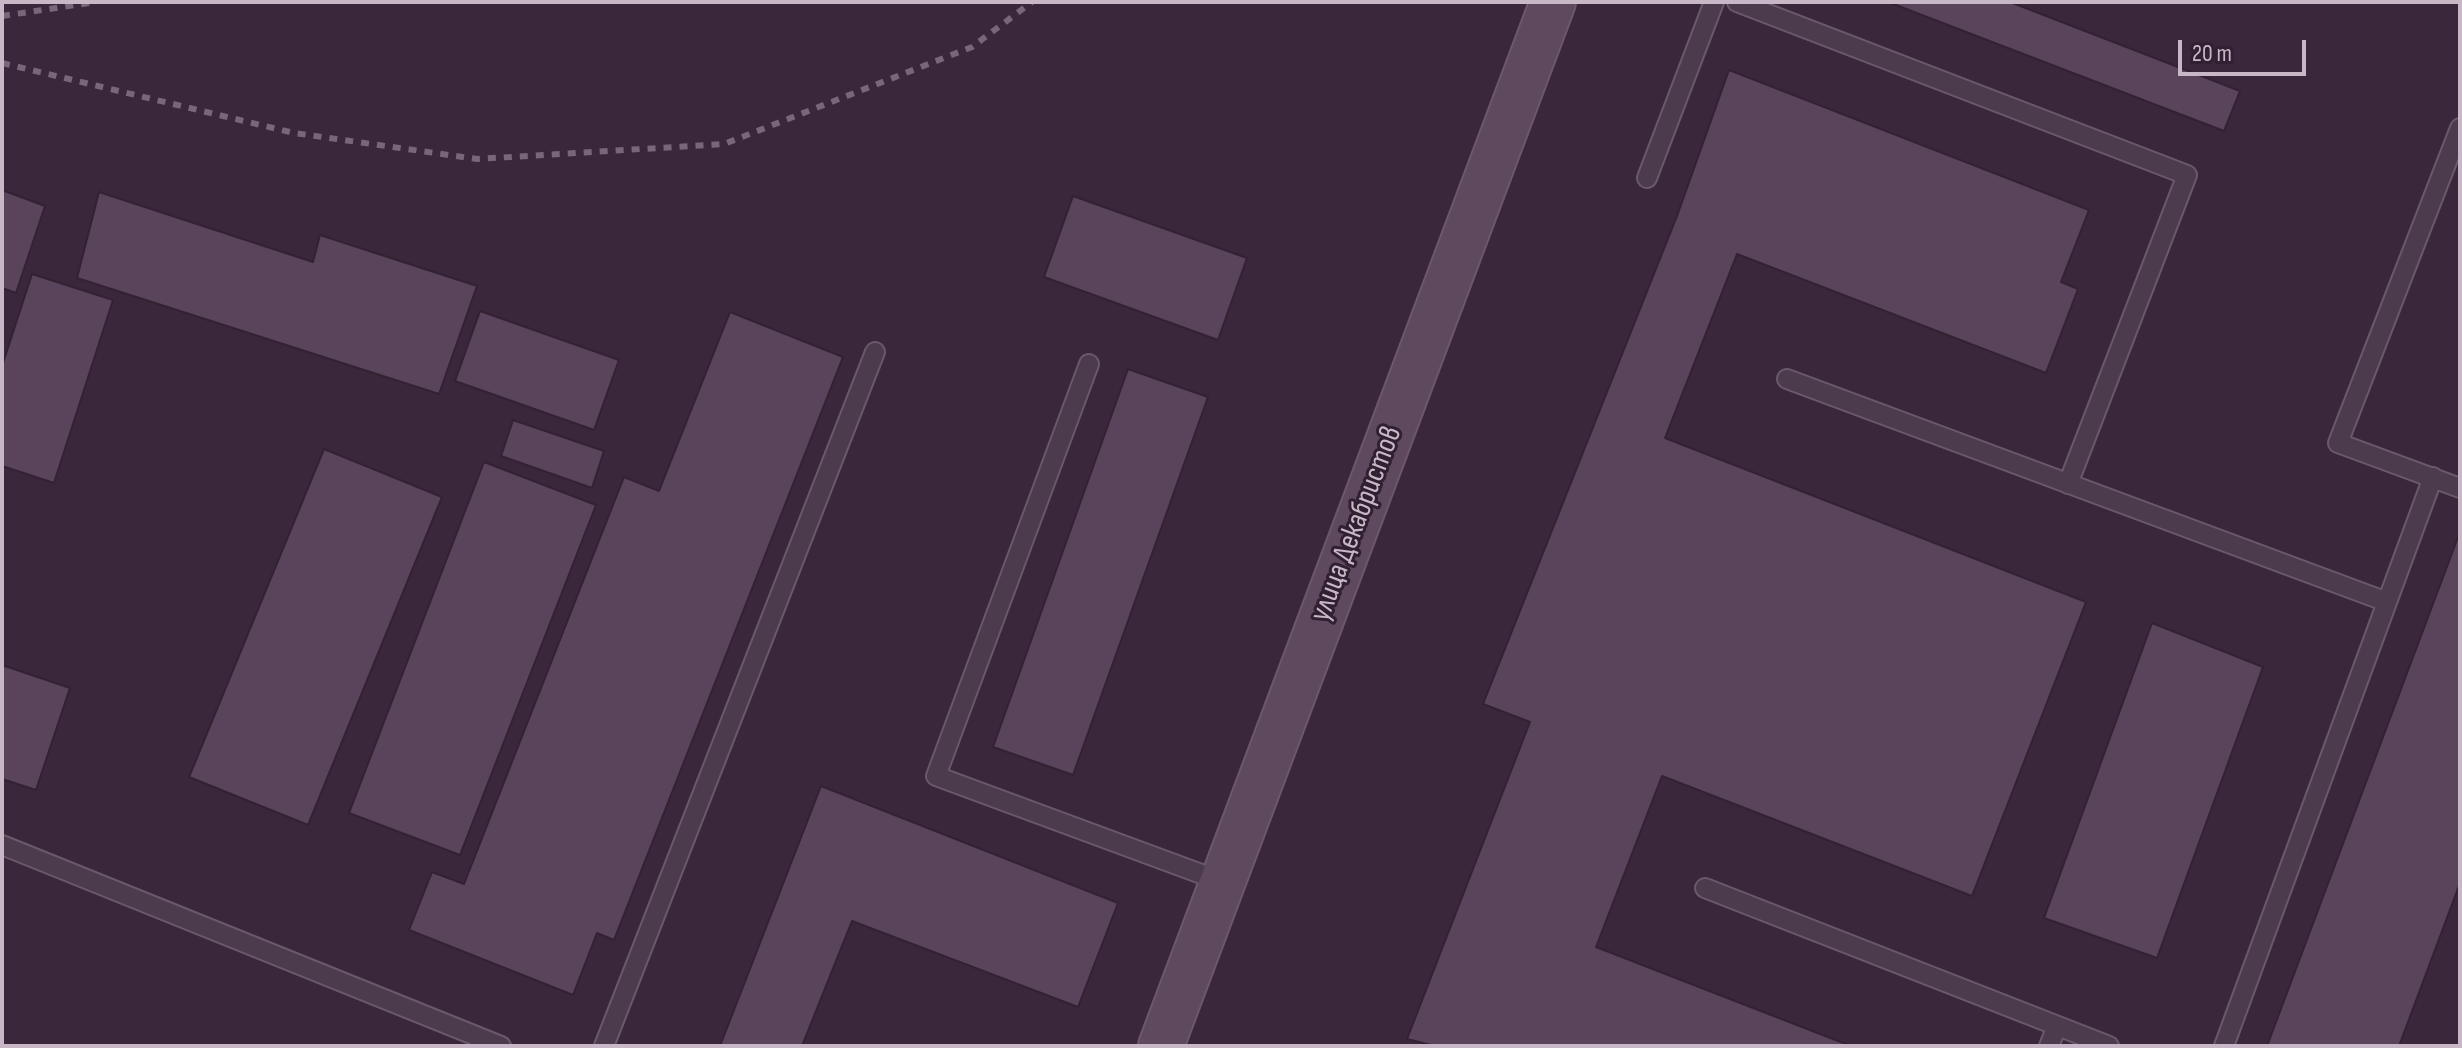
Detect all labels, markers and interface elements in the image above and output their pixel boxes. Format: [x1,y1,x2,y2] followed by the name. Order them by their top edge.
[2182,24,2310,74] scale bar
[2192,39,2232,68] text: 20 m
[1303,421,1411,627] street label: улица Декабристов

